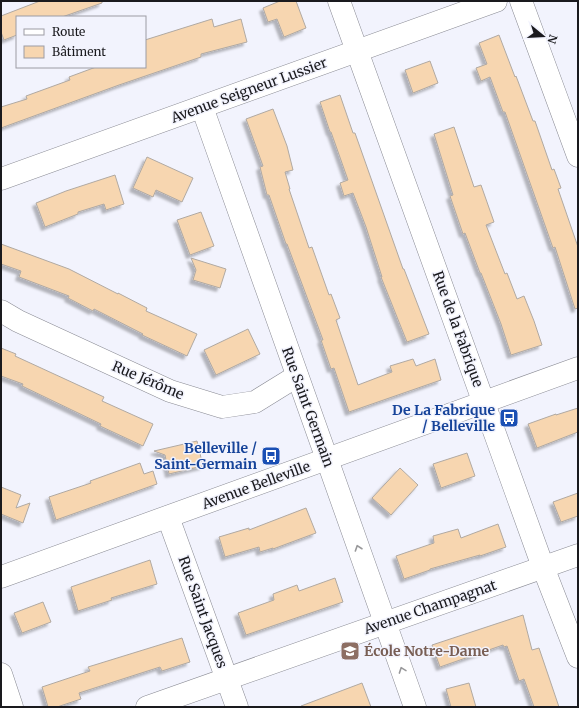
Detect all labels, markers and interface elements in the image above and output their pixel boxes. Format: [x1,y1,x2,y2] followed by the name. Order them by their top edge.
[16,16,146,68] legend
[523,16,563,56] north arrow
[52,24,85,39] text: Route
[544,33,561,46] text: N
[52,44,106,59] text: Bâtiment
[167,53,330,127] street label: Avenue Seigneur Lussier
[429,269,487,389] street label: Rue de la Fabrique
[278,344,338,470] street label: Rue Saint Germain
[109,357,187,403] street label: Rue Jérôme
[392,401,495,435] place label: De La Fabrique / Belleville
[498,407,520,429] bus stop icon: De La Fabrique / Belleville
[154,439,257,473] place label: Belleville / Saint-Germain
[260,445,282,467] bus stop icon: Belleville / Saint-Germain
[198,457,313,513] street label: Avenue Belleville
[355,544,363,551] one-way arrow
[174,554,232,671] street label: Rue Saint Jacques
[360,576,499,638] street label: Avenue Champagnat
[339,640,361,662] school or university icon: École Notre-Dame
[364,642,490,660] place label: École Notre-Dame
[398,667,406,674] one-way arrow

